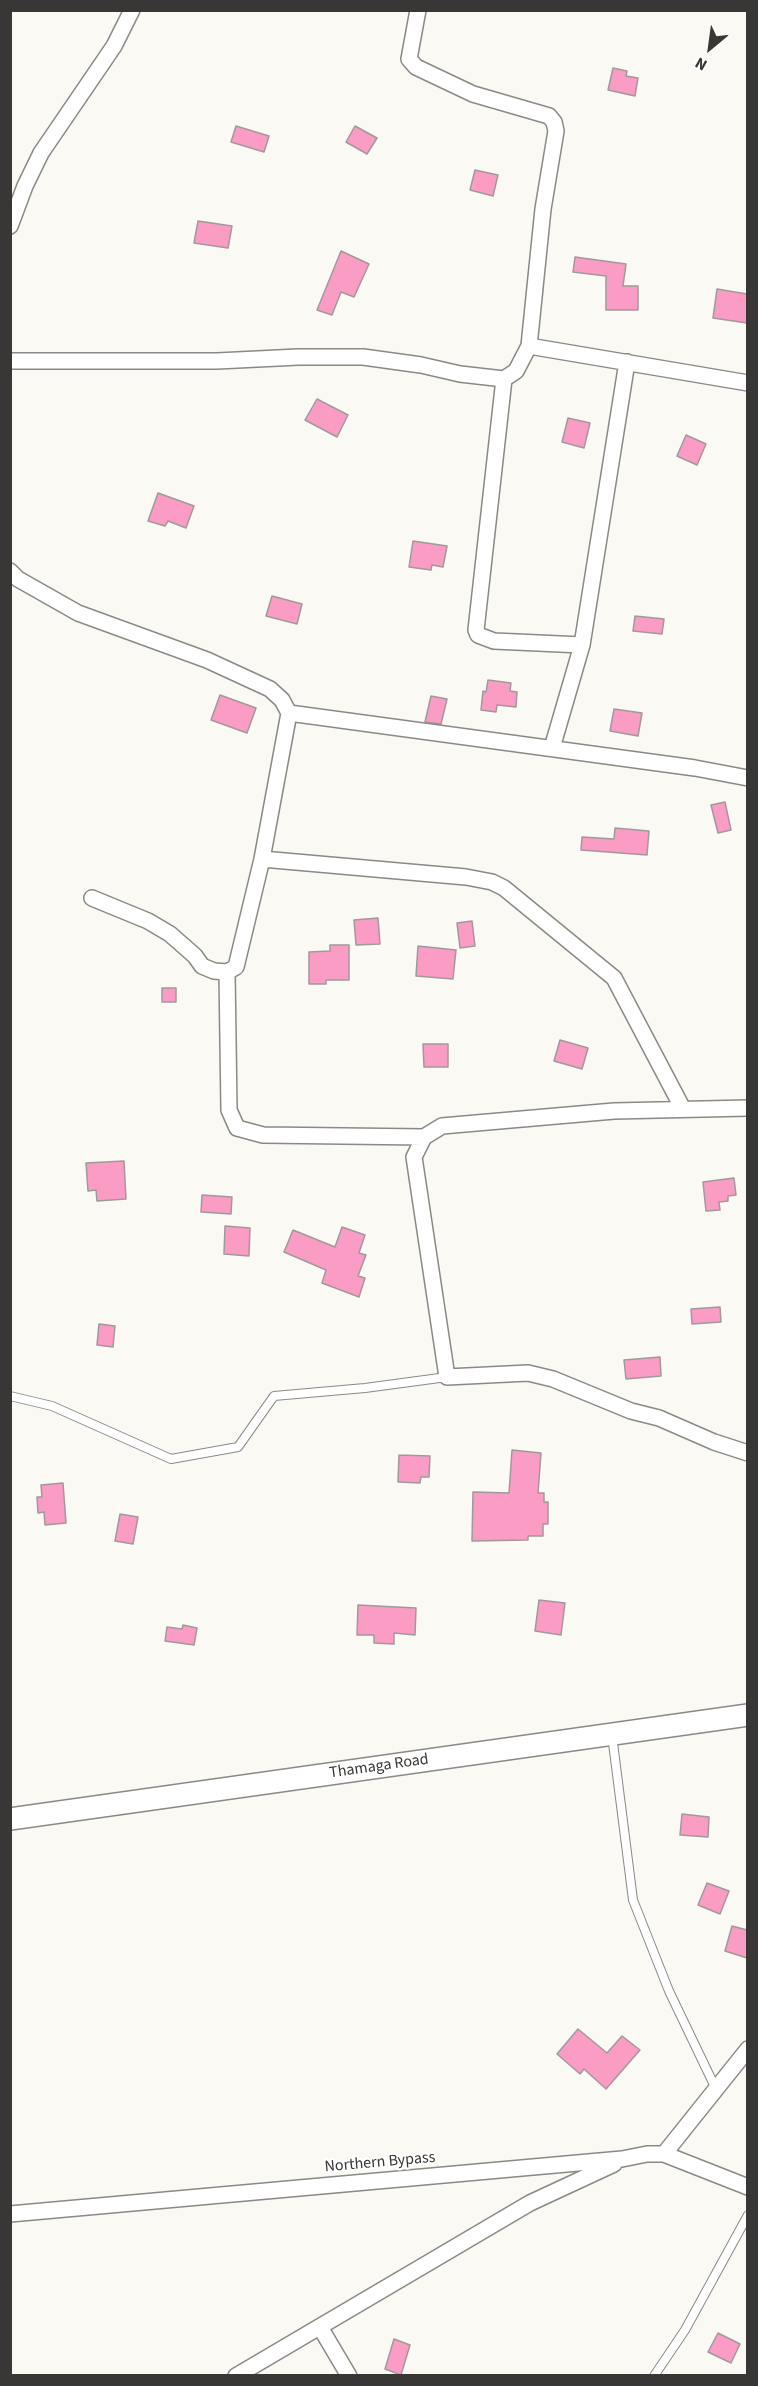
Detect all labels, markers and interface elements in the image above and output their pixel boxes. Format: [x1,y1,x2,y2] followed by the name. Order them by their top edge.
[680,18,740,78] north arrow
[691,52,711,76] text: N
[328,1751,430,1783] street label: Thamaga Road
[324,2149,436,2177] street label: Northern Bypass

